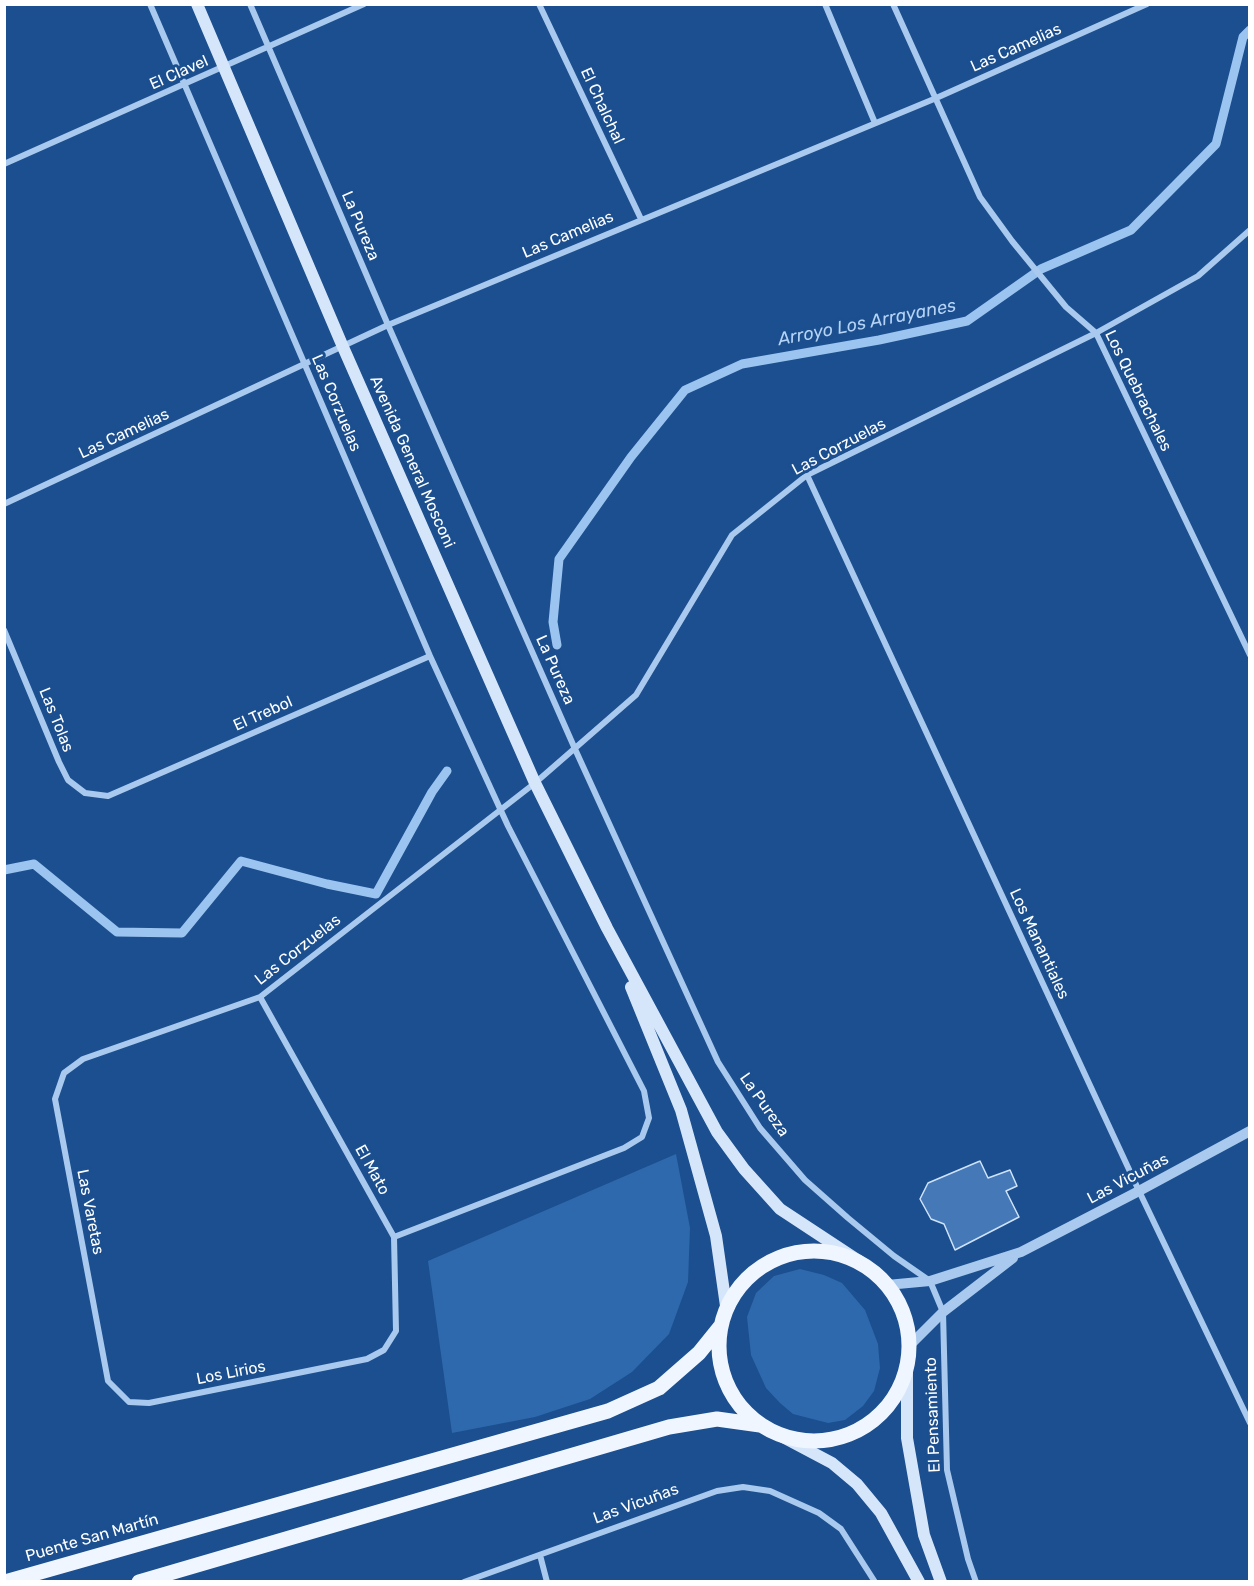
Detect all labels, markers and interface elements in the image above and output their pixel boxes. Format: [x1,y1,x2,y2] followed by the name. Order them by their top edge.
[968,19,1064,77] street label: Las Camelias
[147,52,211,94] street label: El Clavel
[576,65,628,147] street label: El Chalchal
[337,188,383,264] street label: La Pureza
[519,207,617,263] street label: Las Camelias
[776,295,958,351] water label: Arroyo Los Arrayanes
[1100,327,1176,455] street label: Los Quebrachales
[307,352,365,454] street label: Las Corzuelas
[365,373,459,551] street label: Avenida General Mosconi
[76,405,172,463] street label: Las Camelias
[789,414,889,480] street label: Las Corzuelas
[531,633,579,707] street label: La Pureza
[34,685,78,755] street label: Las Tolas
[230,692,296,736] street label: El Trebol
[1005,886,1073,1002] street label: Los Manantiales
[251,911,345,989] street label: Las Corzuelas
[735,1069,793,1141] street label: La Pureza
[350,1142,394,1198] street label: El Mato
[1084,1150,1172,1208] street label: Las Vicuñas
[72,1168,108,1256] street label: Las Varetas
[195,1357,267,1389] street label: Los Lirios
[921,1357,945,1473] street label: El Pensamiento
[591,1480,681,1528] street label: Las Vicuñas
[23,1510,161,1566] street label: Puente San Martín

